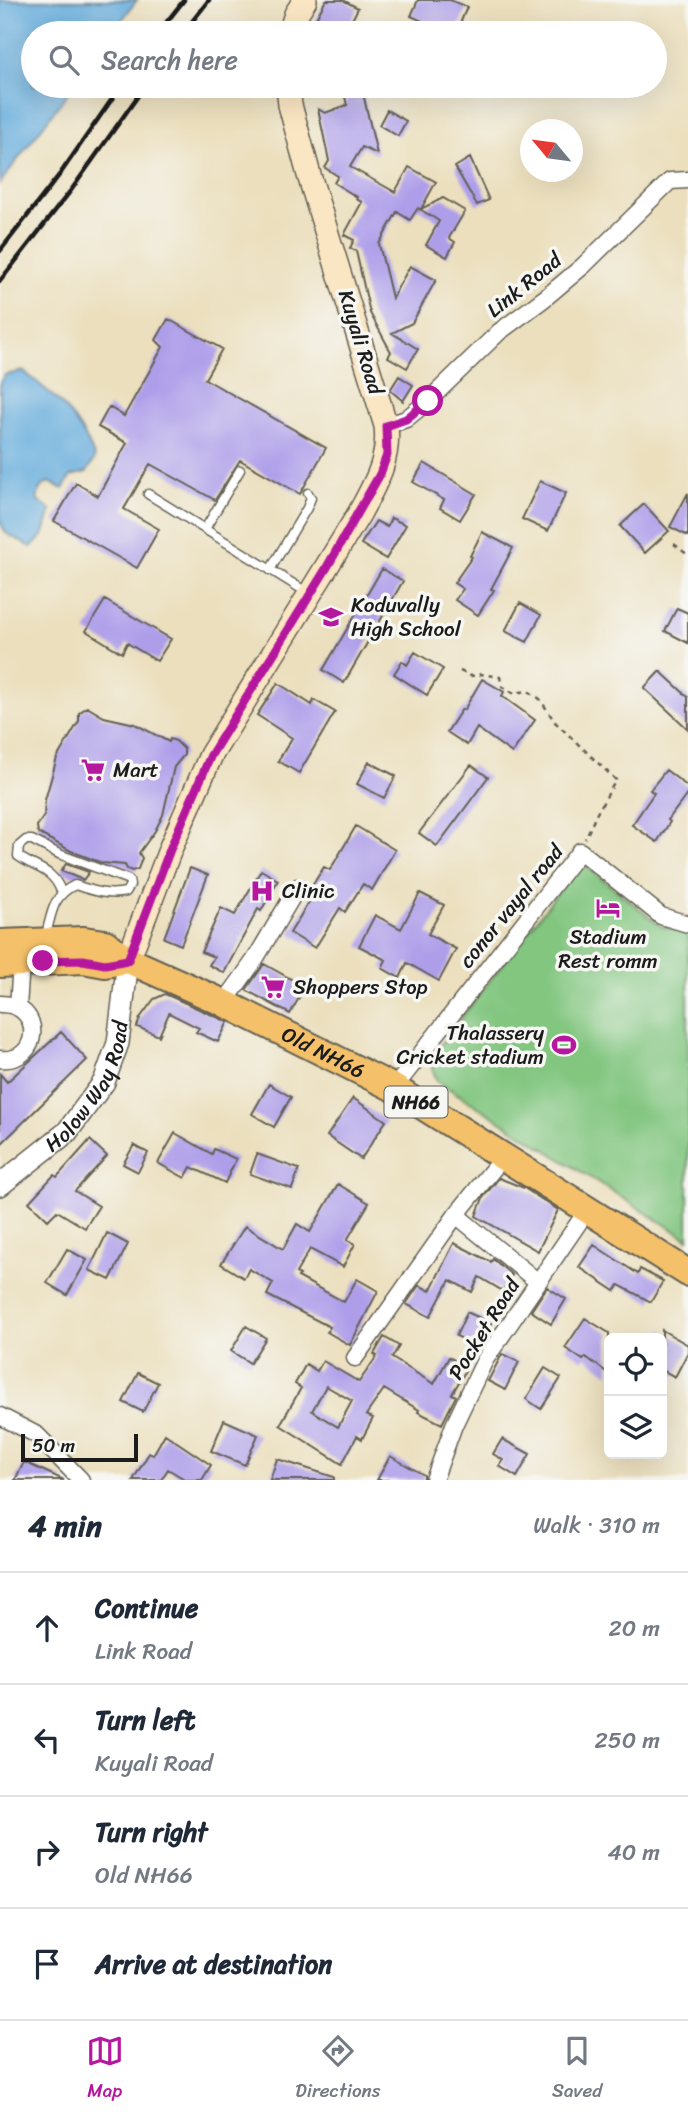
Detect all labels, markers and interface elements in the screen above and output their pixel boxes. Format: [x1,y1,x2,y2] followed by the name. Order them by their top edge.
[21,21,667,98] search box
[101,37,238,83] text: Search here
[45,41,83,79] icon: search
[520,119,583,182] north arrow
[478,241,572,328] street label: Link Road
[327,285,395,401] street label: Kuyali Road
[412,385,443,416] route start
[351,586,462,648] place label: Koduvally High School
[317,603,345,631] school or university icon: Koduvally High School
[113,751,158,789] place label: Mart
[79,756,107,784] supermarket icon: Mart
[449,834,575,977] street label: conor vayal road
[282,872,335,910] place label: Clinic
[248,877,276,905] hospital icon: Clinic
[594,894,622,922] hotel icon: Stadium Rest romm
[558,918,658,980] place label: Stadium Rest romm
[27,945,58,976] route end
[293,968,428,1006] place label: Shoppers Stop
[259,973,287,1001] supermarket icon: Shoppers Stop
[397,1014,544,1076] place label: Thalassery Cricket stadium
[275,1016,372,1090] street label: Old NH66
[36,1017,140,1162] street label: Holow Way Road
[550,1031,578,1059] sports icon: Thalassery Cricket stadium
[384,1086,448,1118] road number: NH66
[438,1269,531,1388] street label: Pocket Road
[604,1333,667,1459] map controls
[604,1333,667,1396] button: locate
[604,1396,667,1459] button: layers
[32,1429,75,1462] text: 50 m
[21,1431,138,1463] scale bar
[28,1499,102,1553] text: 4 min
[533,1505,660,1546] text: Walk · 310 m
[95,1585,198,1631] text: Continue
[609,1608,660,1649] text: 20 m
[28,1609,66,1647] icon: ahead
[95,1631,192,1672] text: Link Road
[95,1697,195,1743] text: Turn left
[594,1720,660,1761] text: 250 m
[28,1721,66,1759] icon: left
[95,1743,213,1784] text: Kuyali Road
[95,1809,208,1855] text: Turn right
[607,1832,660,1873] text: 40 m
[28,1833,66,1871] icon: right
[95,1855,193,1896] text: Old NH66
[95,1941,332,1987] text: Arrive at destination
[28,1945,66,1983] icon: arrive
[86,2032,124,2107] tab: Map
[295,2032,381,2107] tab: Directions
[552,2032,602,2107] tab: Saved

